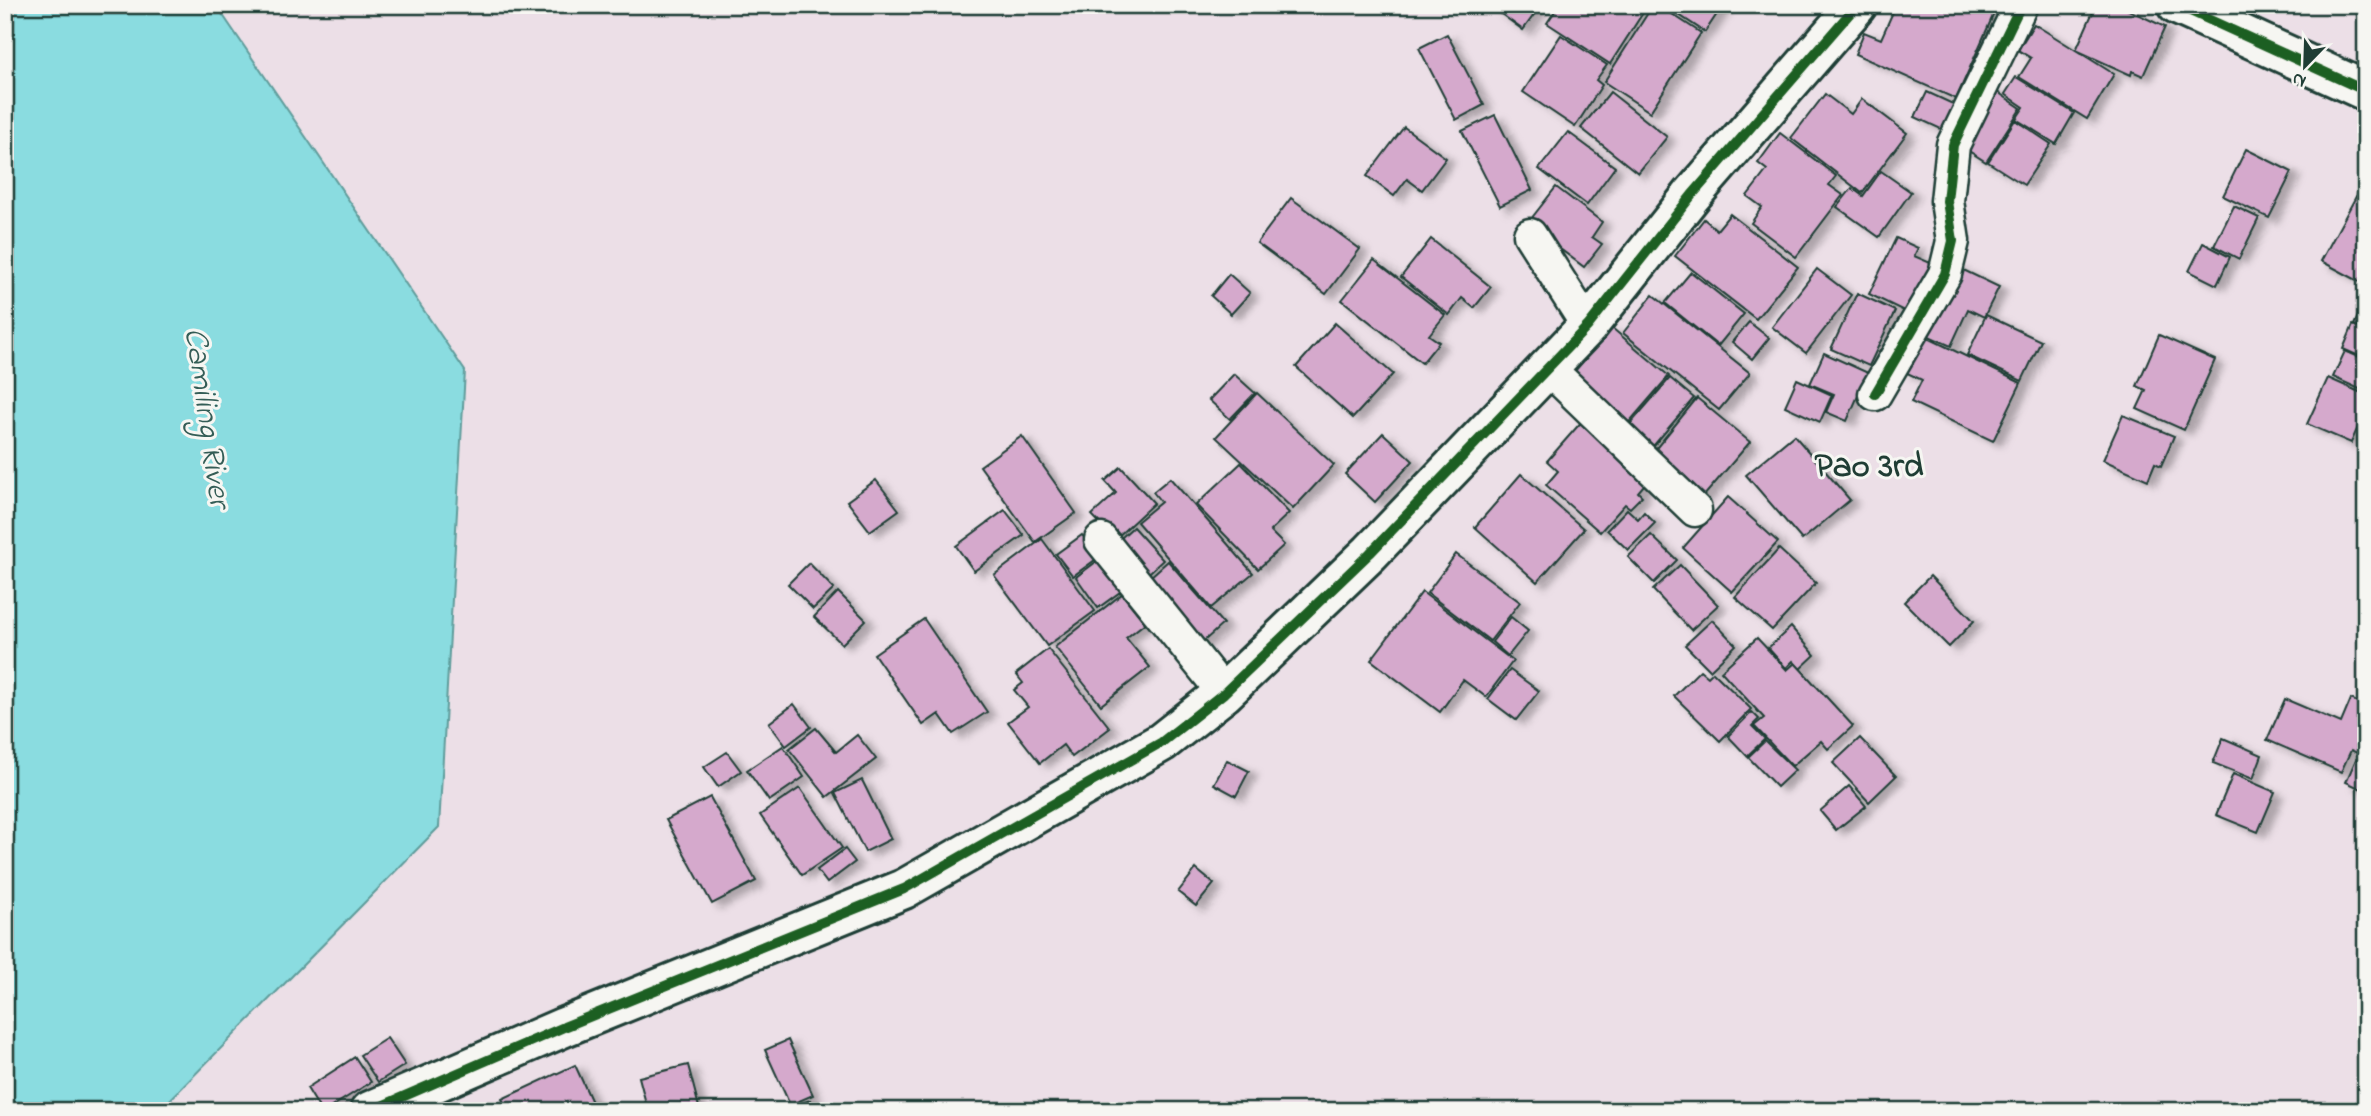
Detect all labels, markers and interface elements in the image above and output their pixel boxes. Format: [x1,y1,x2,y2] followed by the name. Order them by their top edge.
[2270,32,2340,102] north arrow
[2288,64,2311,94] text: N
[169,324,243,515] water label: Camiling River
[1815,442,1924,493] district label: Pao 3rd

